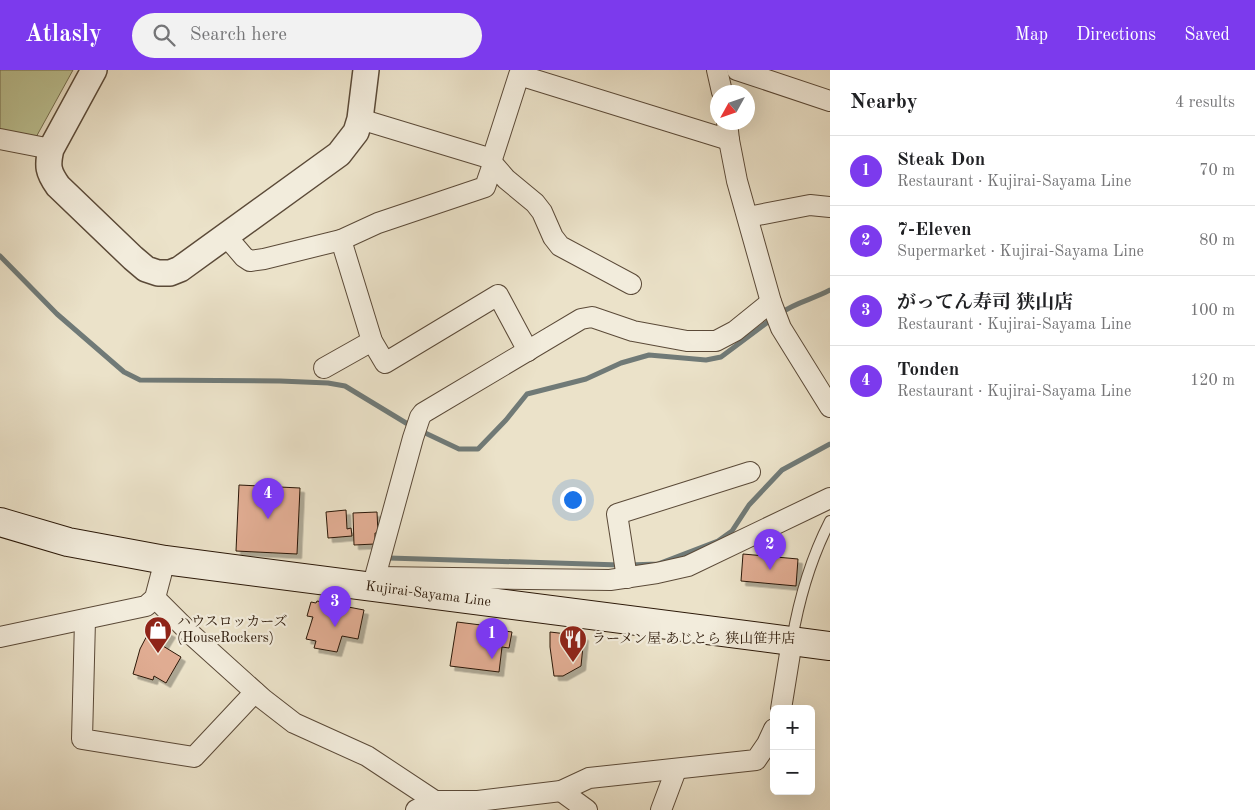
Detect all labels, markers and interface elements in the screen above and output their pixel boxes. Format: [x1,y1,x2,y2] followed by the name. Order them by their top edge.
[132,13,482,58] search box
[150,21,178,49] icon: search
[25,23,102,47] text: Atlasly
[190,26,287,45] text: Search here
[1015,26,1048,44] text: Map
[1076,26,1156,44] text: Directions
[1184,26,1230,44] text: Saved
[710,85,755,130] north arrow
[850,92,918,113] text: Nearby
[1175,95,1235,111] text: 4 results
[897,151,985,170] text: Steak Don
[861,163,871,179] text: 1
[1199,163,1235,179] text: 70 m
[897,174,1131,190] text: Restaurant · Kujirai-Sayama Line
[897,221,972,240] text: 7-Eleven
[861,233,871,249] text: 2
[1199,233,1235,249] text: 80 m
[897,244,1144,260] text: Supermarket · Kujirai-Sayama Line
[897,294,1073,313] text: がってん寿司 狭山店
[861,303,871,319] text: 3
[1190,303,1235,319] text: 100 m
[897,317,1131,333] text: Restaurant · Kujirai-Sayama Line
[897,361,959,380] text: Tonden
[861,373,871,389] text: 4
[1190,373,1235,389] text: 120 m
[897,384,1131,400] text: Restaurant · Kujirai-Sayama Line
[252,478,284,519] pin: 4
[560,487,586,513] your location
[754,529,786,570] pin: 2
[365,579,492,609] street label: Kujirai-Sayama Line
[319,586,351,627] pin: 3
[177,614,288,645] place label: ハウスロッカーズ (HouseRockers)
[143,615,173,654] shop icon: ハウスロッカーズ (HouseRockers)
[476,618,508,659] pin: 1
[558,624,588,663] restaurant icon: ラーメン屋 あじとら 狭山笹井店
[592,631,795,646] place label: ラーメン屋 あじとら 狭山笹井店
[770,705,815,795] map controls
[770,705,815,750] button: +
[770,750,815,795] button: −

